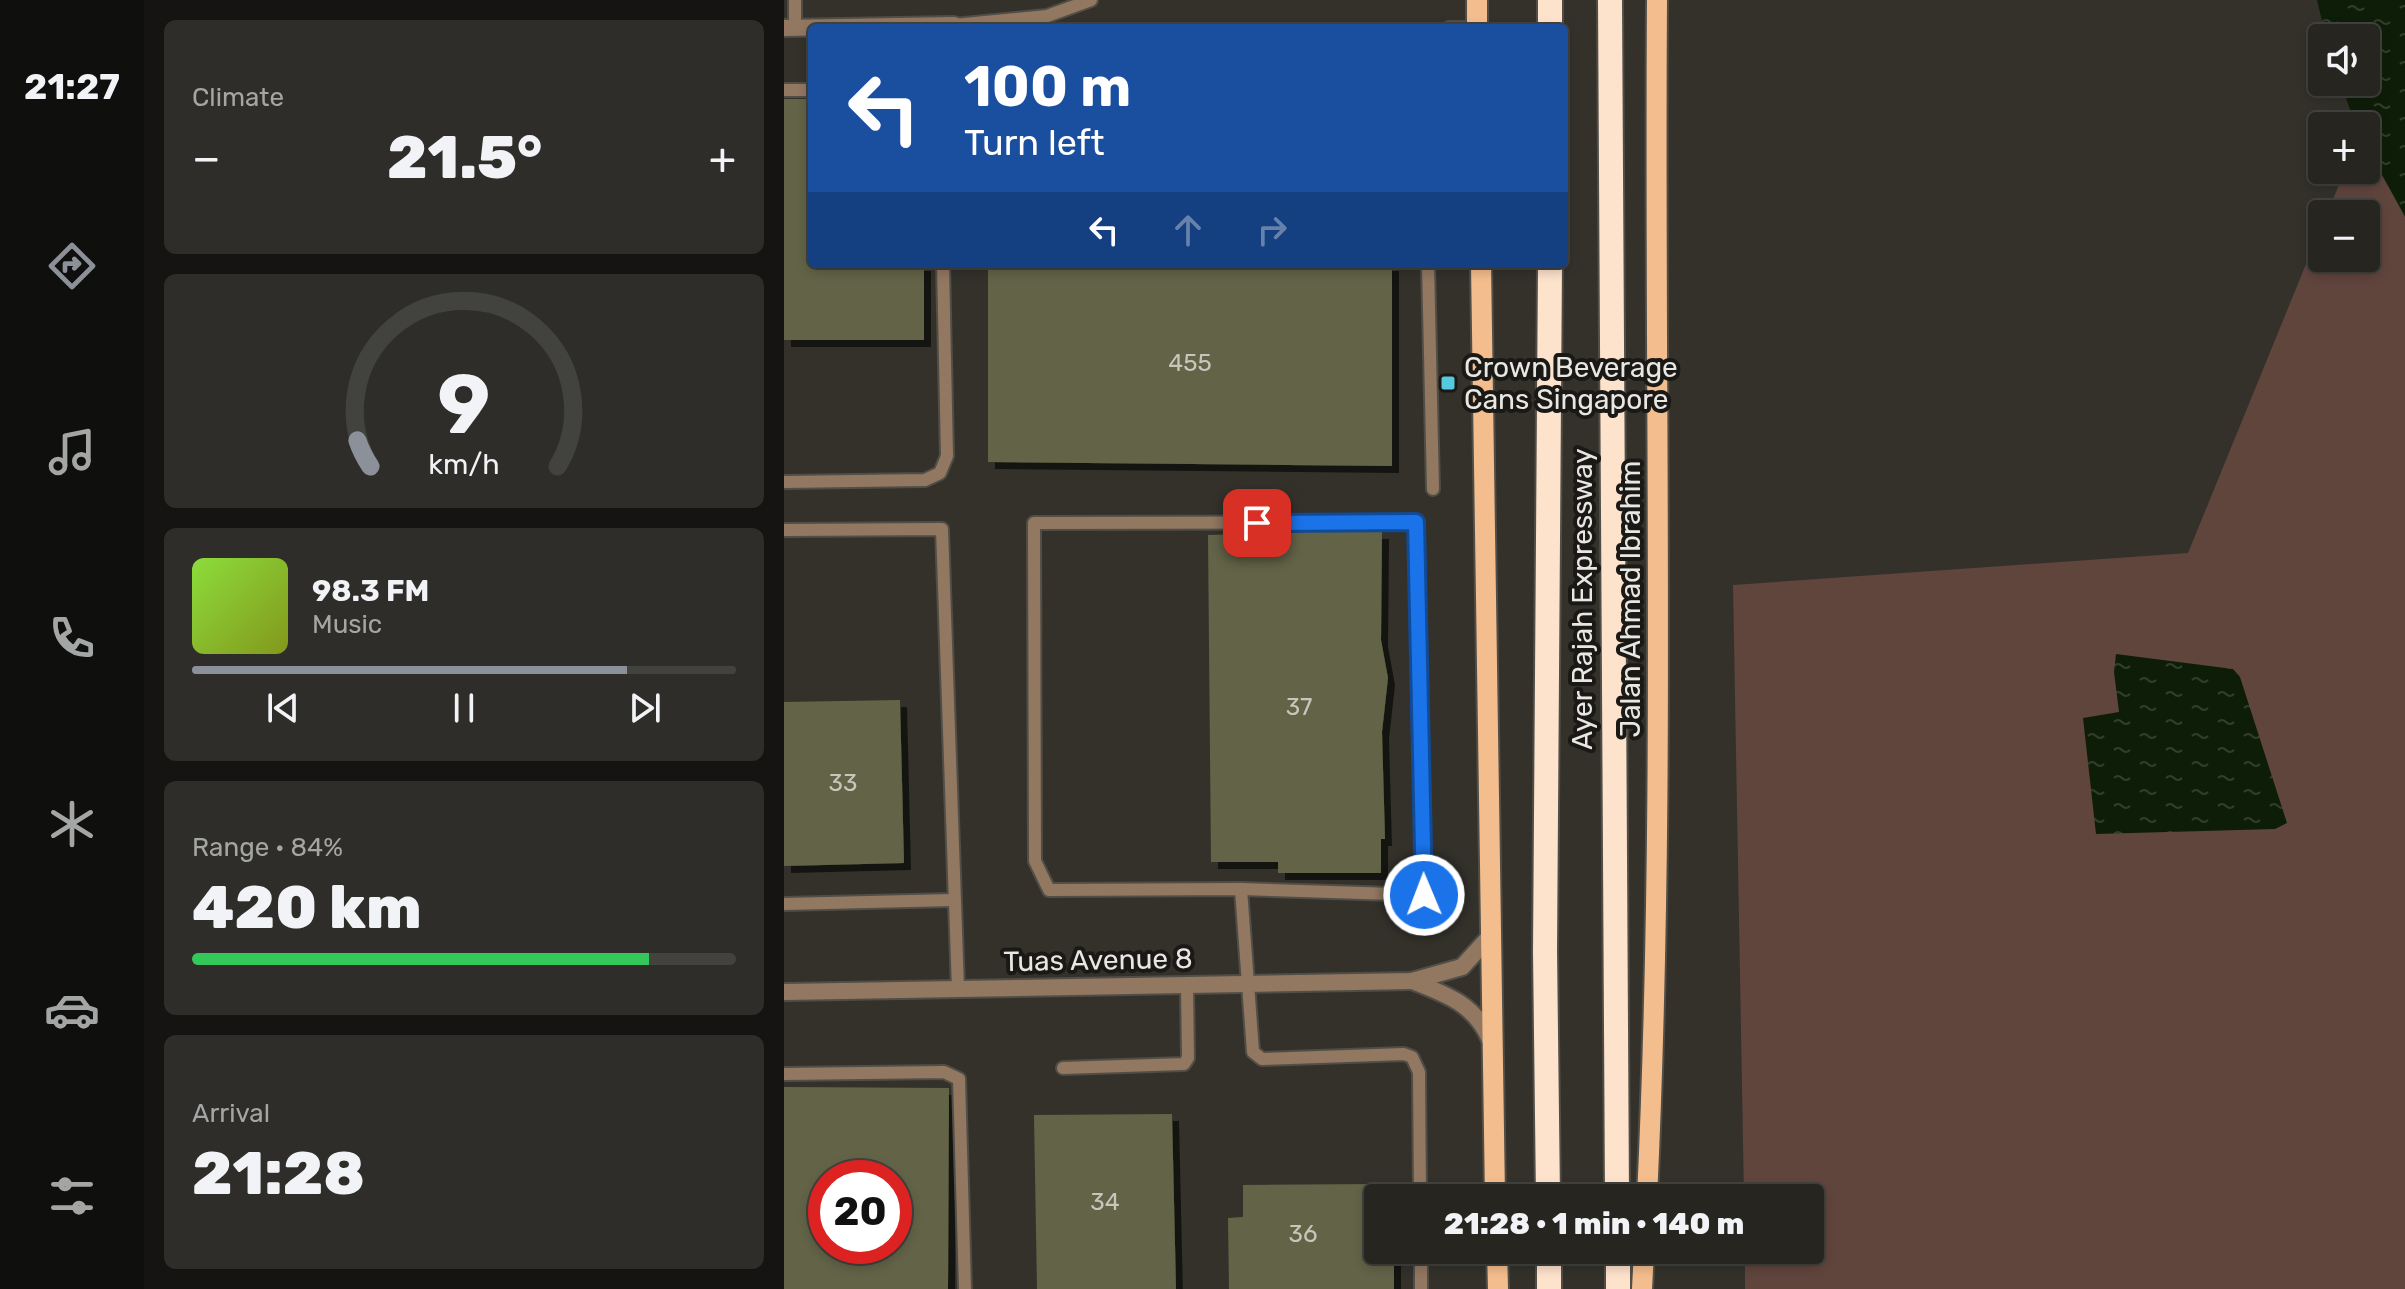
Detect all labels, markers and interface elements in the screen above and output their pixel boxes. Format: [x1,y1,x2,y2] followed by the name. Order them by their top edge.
[2308,24,2380,272] map controls
[2308,24,2380,96] button: sound
[964,54,1131,120] text: 100 m
[832,56,936,160] icon: left
[24,65,120,108] text: 21:27
[192,82,284,113] text: Climate
[2308,112,2380,184] button: +
[964,121,1105,164] text: Turn left
[387,122,542,193] text: 21.5°
[192,132,221,184] text: −
[709,132,736,184] text: +
[2308,200,2380,272] button: −
[1082,208,1126,252] icon: left
[1166,208,1210,252] icon: ahead
[1250,208,1294,252] icon: right
[44,238,100,294] icon: directions
[1168,349,1212,377] house number: 455
[1464,351,1678,416] place label: Crown Beverage Cans Singapore
[437,354,491,453] text: 9
[1439,374,1457,392] marker: Crown Beverage Cans Singapore
[44,424,100,480] icon: music
[428,447,500,481] text: km/h
[1566,448,1599,750] street label: Ayer Rajah Expressway
[1614,460,1647,738] street label: Jalan Ahmad Ibrahim
[1223,489,1291,557] pin
[1235,501,1279,545] icon: arrive
[312,573,429,609] text: 98.3 FM
[312,609,382,640] text: Music
[44,610,100,666] icon: phone
[261,686,305,730] icon: previous
[442,686,486,730] icon: pause
[623,686,667,730] icon: next
[1286,693,1312,721] house number: 37
[829,769,857,797] house number: 33
[44,796,100,852] icon: climate
[192,832,343,863] text: Range · 84%
[1382,853,1466,937] position arrow
[192,872,422,943] text: 420 km
[1003,942,1193,978] street label: Tuas Avenue 8
[44,982,100,1038] icon: car
[192,1098,270,1129] text: Arrival
[192,1138,365,1209] text: 21:28
[808,1160,912,1264] speed limit sign: 20
[44,1168,100,1224] icon: filters
[1090,1188,1120,1216] house number: 34
[1444,1206,1744,1242] text: 21:28 · 1 min · 140 m
[1289,1220,1317,1248] house number: 36

